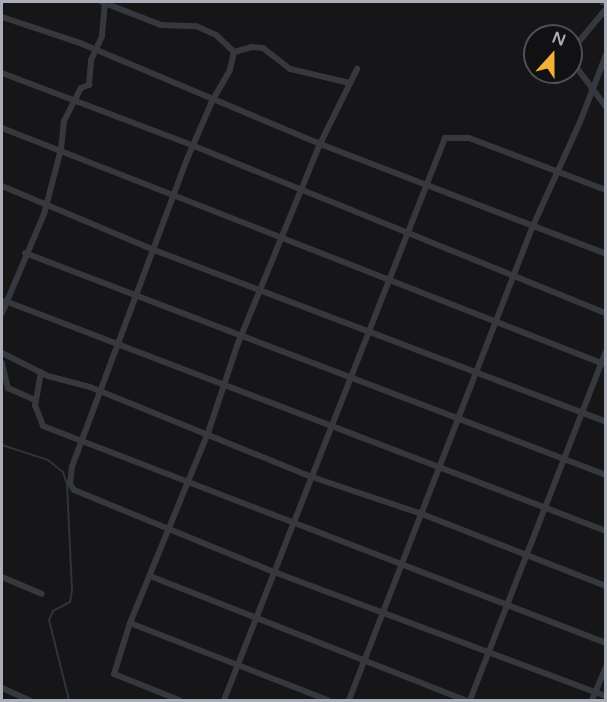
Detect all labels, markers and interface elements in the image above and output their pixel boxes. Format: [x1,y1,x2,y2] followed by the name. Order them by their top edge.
[523,24,583,84] north arrow
[549,27,568,51] text: N

